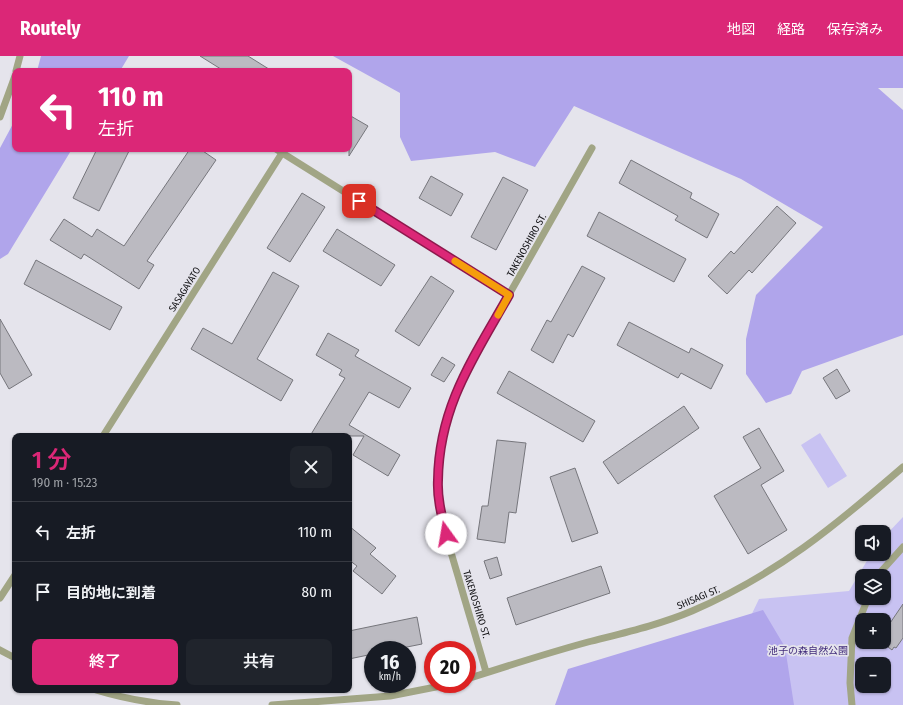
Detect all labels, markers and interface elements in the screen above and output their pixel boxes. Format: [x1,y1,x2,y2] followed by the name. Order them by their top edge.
[20,17,80,40] text: Routely
[727,21,755,38] text: 地図
[777,21,805,38] text: 経路
[827,21,883,38] text: 保存済み
[98,80,164,113] text: 110 m
[32,84,84,136] icon: left
[98,118,134,140] text: 左折
[342,184,376,218] pin
[348,190,370,212] icon: arrive
[505,212,549,279] street label: TAKENOSHIRO ST.
[166,265,203,314] street label: SASAGAYATO
[32,446,71,474] text: 1 分
[290,446,332,488] button: close
[32,475,97,490] text: 190 m · 15:23
[425,513,467,555] position arrow
[32,521,54,543] icon: left
[298,523,332,541] text: 110 m
[66,524,96,542] text: 左折
[855,525,891,693] map controls
[855,525,891,561] button: sound
[460,569,492,640] street label: TAKENOSHIRO ST.
[855,569,891,605] button: layers
[32,581,54,603] icon: arrive
[302,583,332,601] text: 80 m
[66,584,156,602] text: 目的地に到着
[675,584,722,612] street label: SHISAGI ST.
[855,613,891,649] button: +
[32,639,178,685] button: 終了
[186,639,332,685] button: 共有
[424,641,476,693] speed limit sign: 20
[768,645,848,657] park label: 池子の森自然公園
[381,650,399,674] text: 16
[855,657,891,693] button: −
[379,671,401,683] text: km/h

